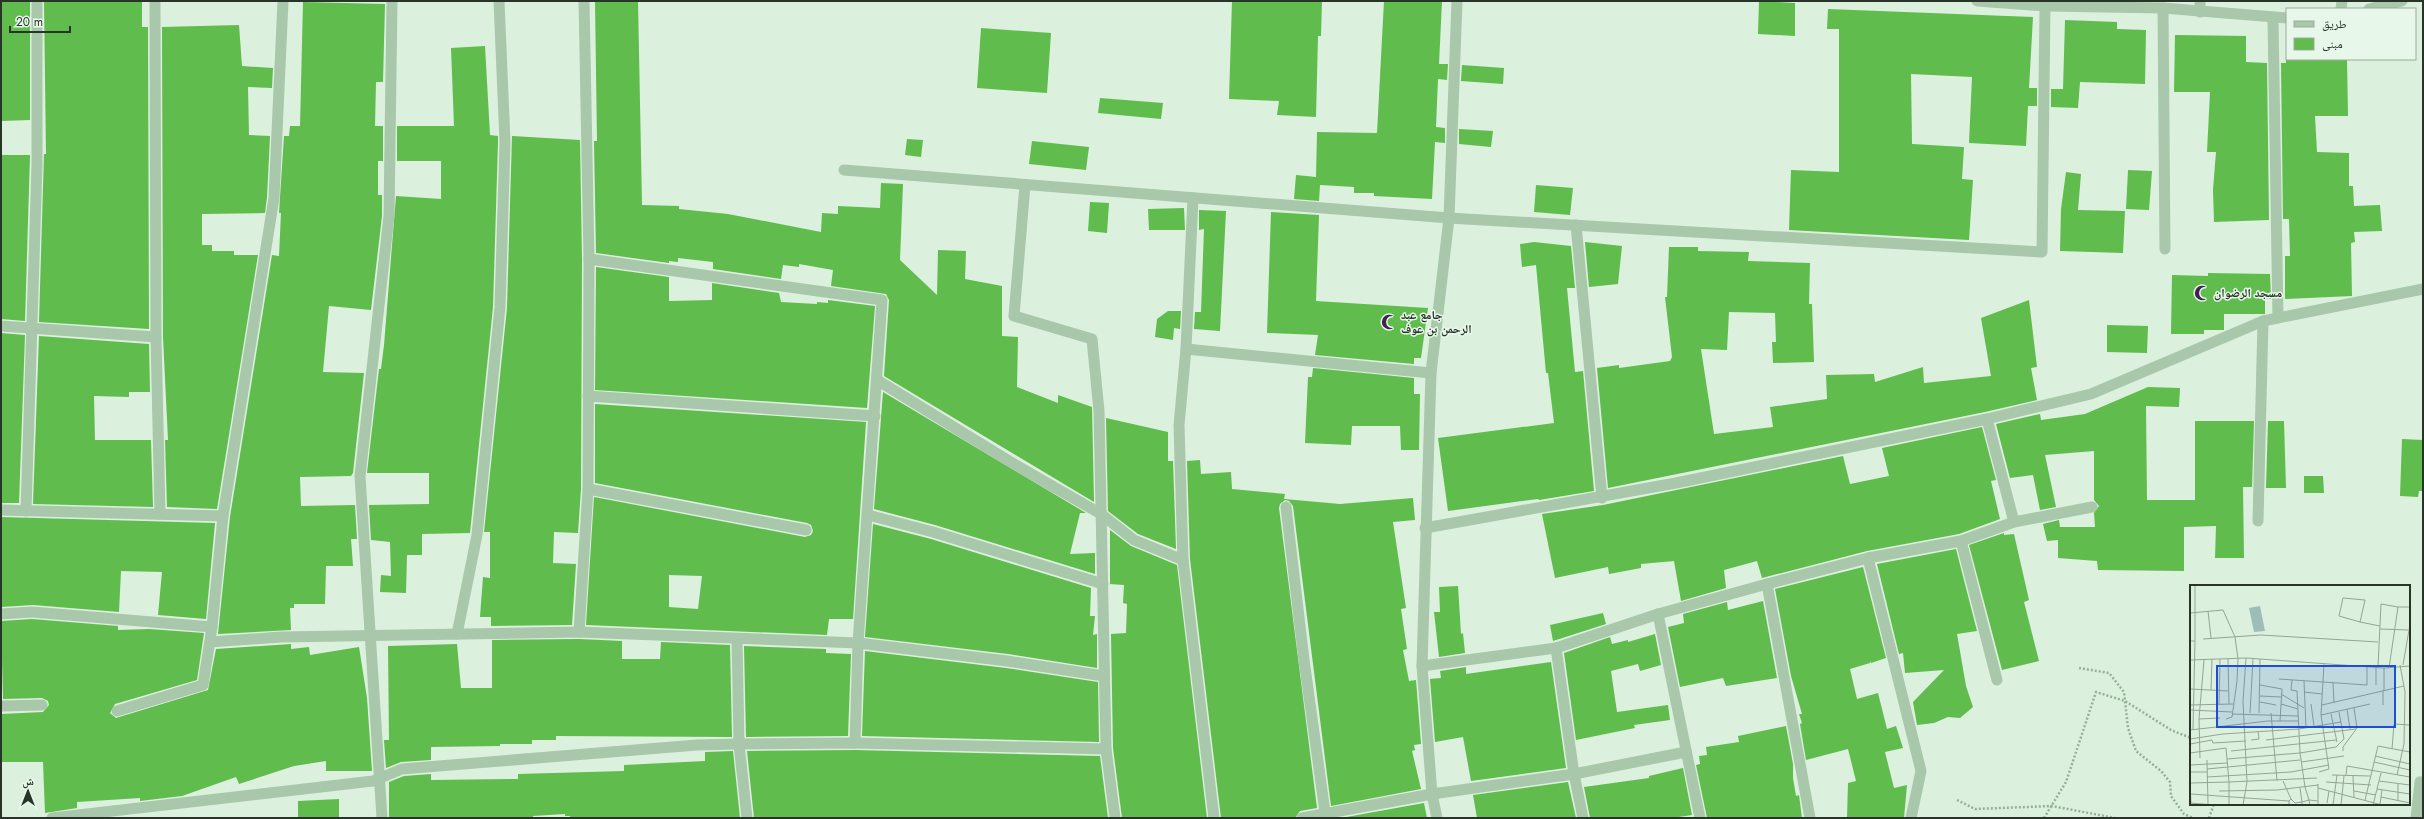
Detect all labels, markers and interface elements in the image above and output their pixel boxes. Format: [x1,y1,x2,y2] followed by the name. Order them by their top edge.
[10,8,70,34] scale bar
[2286,8,2416,60] legend
[16,13,43,31] text: 20 m
[2322,15,2347,33] text: طريق
[2322,35,2343,53] text: مبنى
[2193,284,2211,302] mosque icon: مسجد الرضوان
[2214,284,2282,302] place label: مسجد الرضوان
[1401,306,1472,338] place label: جامع عبد الرحمن بن عوف
[1380,313,1398,331] mosque icon: جامع عبد الرحمن بن عوف
[2190,585,2410,805] inset map
[8,771,48,811] north arrow
[22,773,34,789] text: ش

